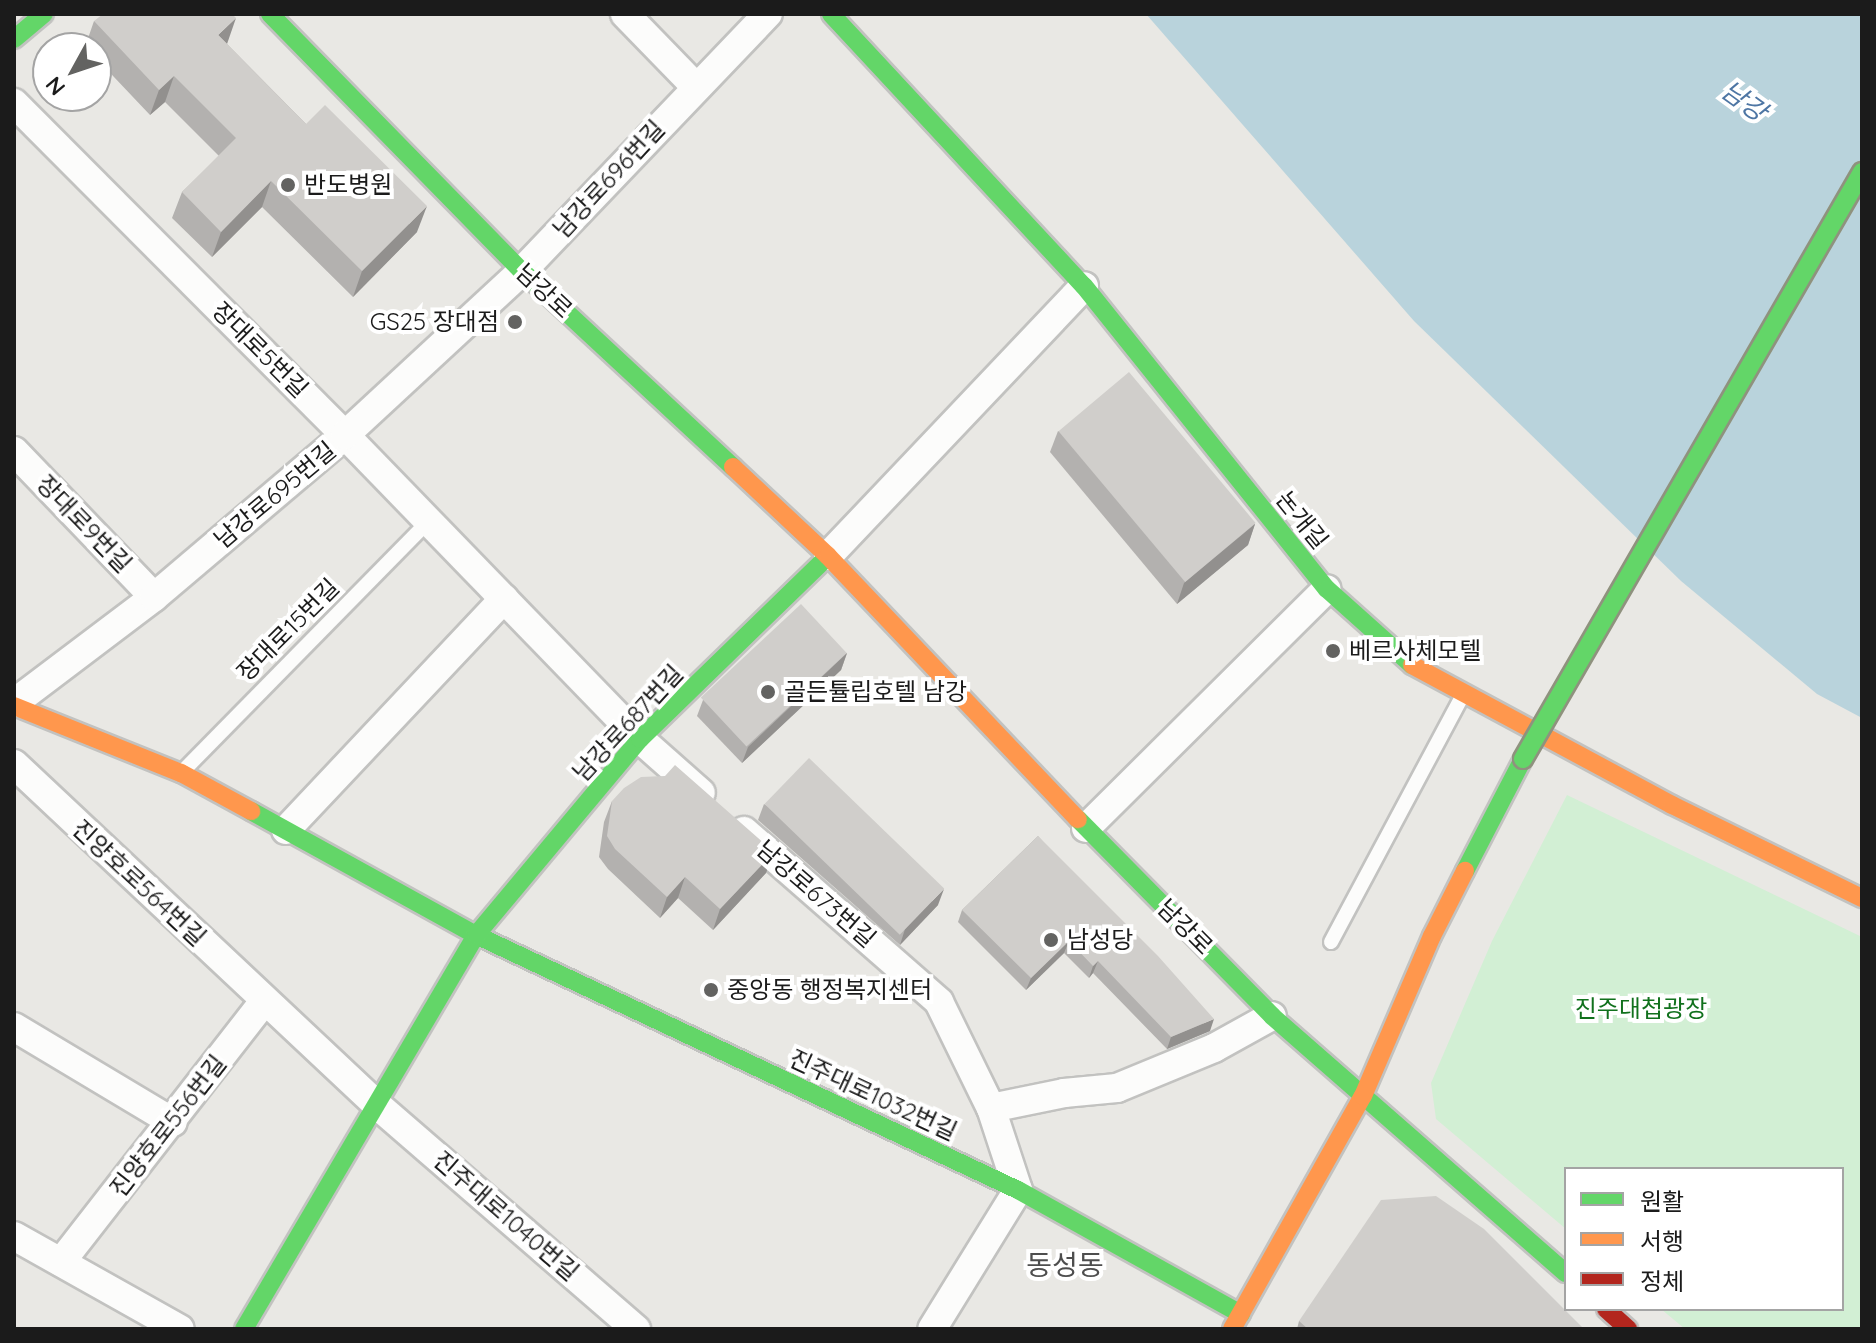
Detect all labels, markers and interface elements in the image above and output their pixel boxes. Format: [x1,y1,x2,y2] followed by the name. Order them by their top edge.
[32,32,112,112] north arrow
[39,71,71,101] text: N
[1715,74,1773,128] water label: 남강
[547,114,671,244] street label: 남강로696번길
[304,171,392,199] place label: 반도병원
[279,176,297,194] marker: 반도병원
[510,258,578,324] street label: 남강로
[206,296,314,404] street label: 장대로5번길
[370,308,499,336] place label: GS25 장대점
[506,313,524,331] marker: GS25 장대점
[208,436,342,554] street label: 남강로695번길
[31,469,137,579] street label: 장대로9번길
[1270,485,1334,555] street label: 논개길
[231,573,345,687] street label: 장대로15번길
[1349,637,1481,665] place label: 베르사체모텔
[1324,642,1342,660] marker: 베르사체모텔
[567,659,689,787] street label: 남강로687번길
[784,678,967,706] place label: 골든튤립호텔 남강
[759,683,777,701] marker: 골든튤립호텔 남강
[66,814,212,952] street label: 진양호로564번길
[751,835,881,953] street label: 남강로673번길
[1151,893,1219,961] street label: 남강로
[1067,926,1133,954] place label: 남성당
[1042,931,1060,949] marker: 남성당
[727,976,932,1004] place label: 중앙동 행정복지센터
[702,981,720,999] marker: 중앙동 행정복지센터
[1575,995,1707,1023] park label: 진주대첩광장
[785,1044,961,1146] street label: 진주대로1032번길
[104,1050,232,1202] street label: 진양호로556번길
[428,1145,584,1287] street label: 진주대로1040번길
[1564,1167,1844,1311] legend
[1640,1186,1684,1216] text: 원활
[1640,1226,1684,1256] text: 서행
[1026,1248,1104,1282] district label: 동성동
[1640,1266,1684,1296] text: 정체

